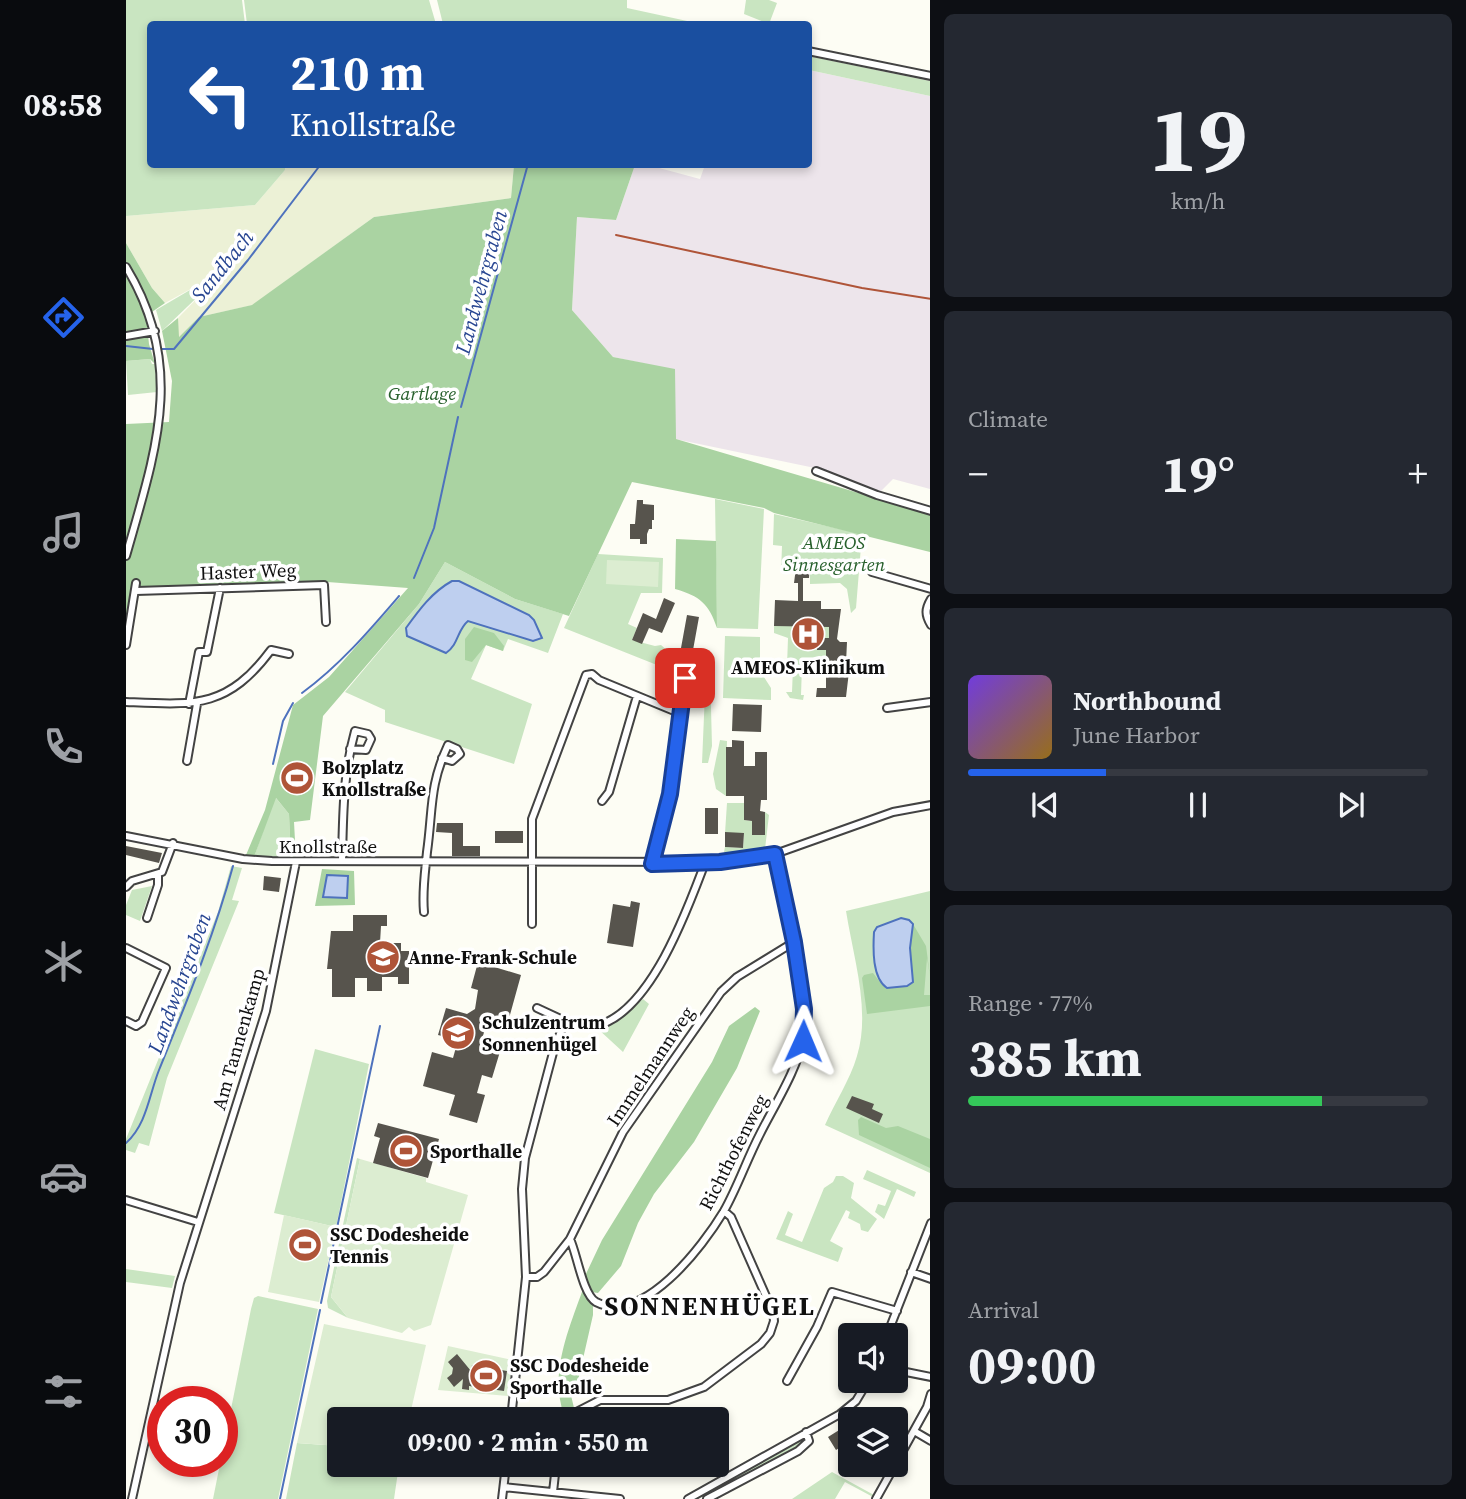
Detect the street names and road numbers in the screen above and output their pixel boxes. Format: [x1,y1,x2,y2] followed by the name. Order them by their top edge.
[199,556,297,586] street label: Haster Weg
[279,833,377,859] street label: Knollstraße
[205,965,271,1113] street label: Am Tannenkamp
[600,1001,700,1131] street label: Immelmannweg
[693,1089,774,1215] street label: Richthofenweg

